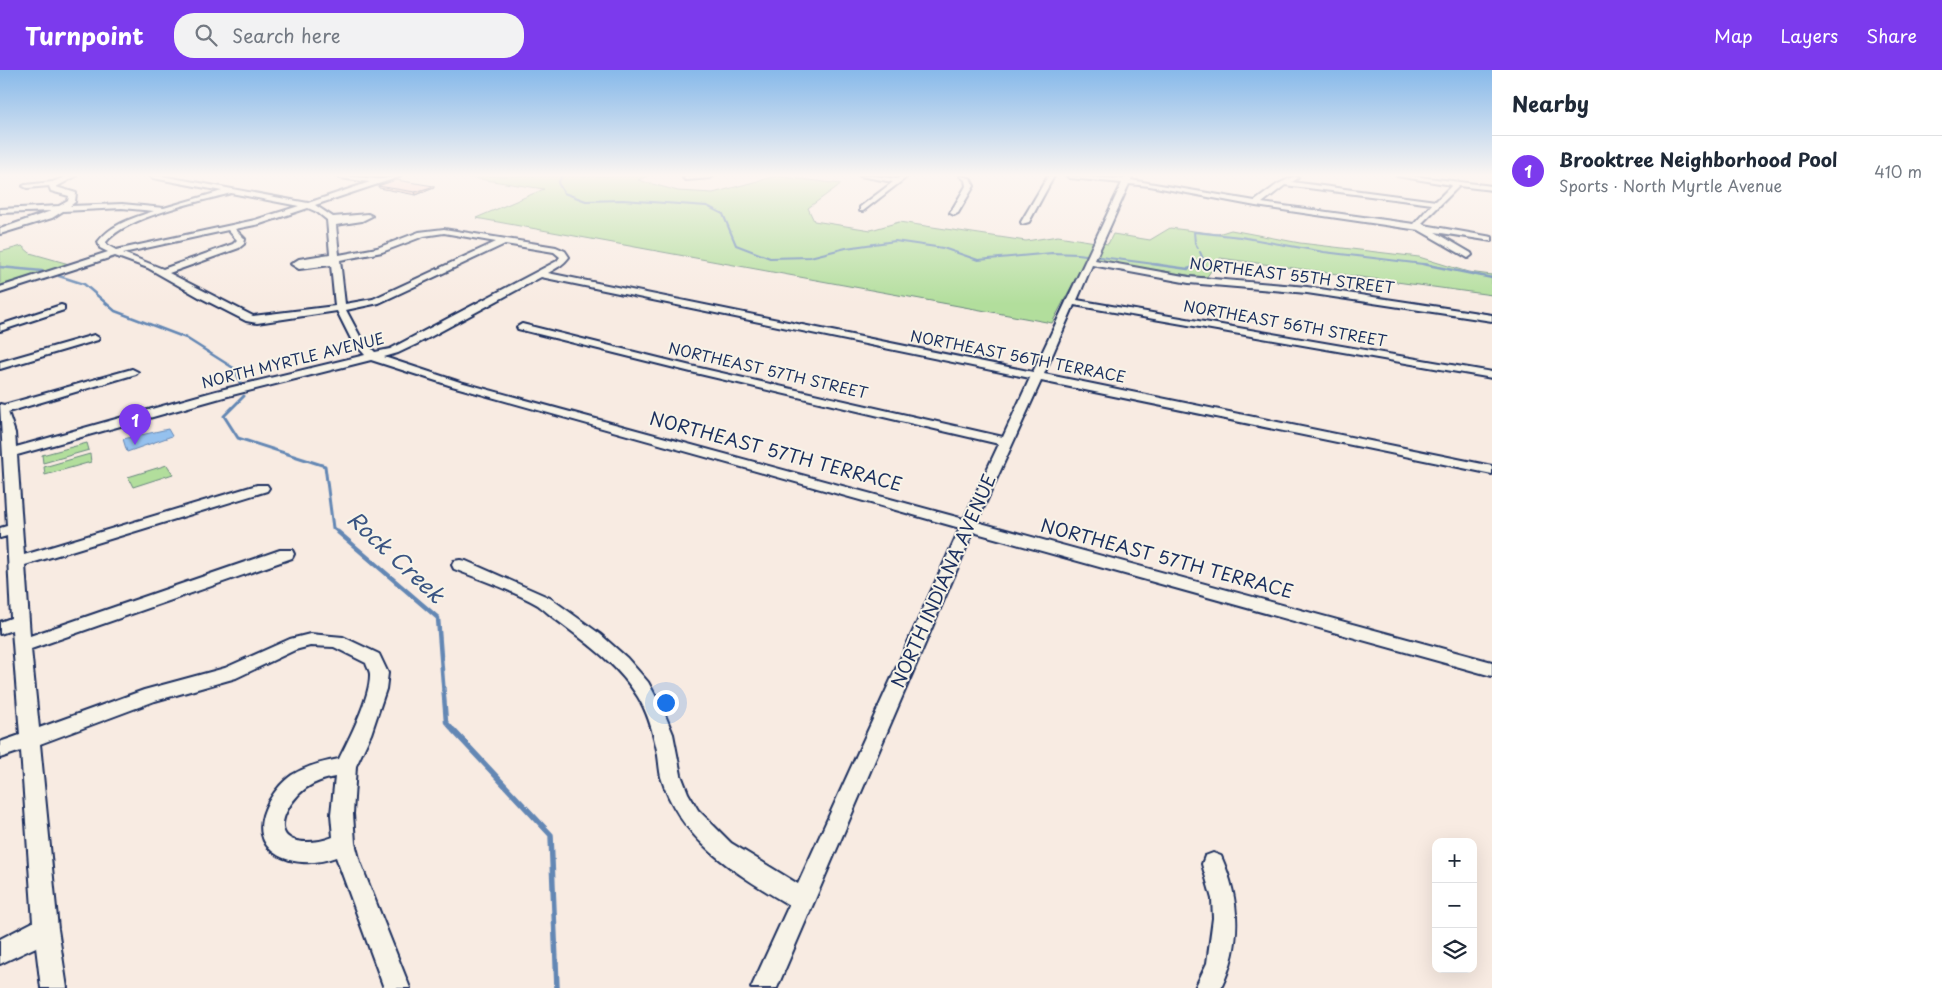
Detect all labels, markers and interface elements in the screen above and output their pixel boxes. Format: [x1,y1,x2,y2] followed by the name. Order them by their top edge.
[174,13,524,58] search box
[25,17,144,53] text: Turnpoint
[192,21,220,49] icon: search
[232,21,341,49] text: Search here
[1714,22,1753,49] text: Map
[1781,22,1838,49] text: Layers
[1866,22,1917,49] text: Share
[1512,87,1589,119] text: Nearby
[1559,145,1837,173] text: Brooktree Neighborhood Pool
[1524,159,1532,183] text: 1
[1874,159,1922,183] text: 410 m
[1559,173,1782,197] text: Sports · North Myrtle Avenue
[1188,251,1397,299] street label: NORTHEAST 55TH STREET
[1182,293,1389,352] street label: NORTHEAST 56TH STREET
[909,323,1128,388] street label: NORTHEAST 56TH TERRACE
[199,326,386,393] street label: NORTH MYRTLE AVENUE
[666,335,871,404] street label: NORTHEAST 57TH STREET
[119,404,151,445] pin: 1
[647,404,906,497] street label: NORTHEAST 57TH TERRACE
[883,469,1002,691] street label: NORTH INDIANA AVENUE
[341,502,454,611] water label: Rock Creek
[1038,511,1297,604] street label: NORTHEAST 57TH TERRACE
[653,690,679,716] your location
[1432,838,1477,973] map controls
[1432,838,1477,883] button: +
[1432,883,1477,928] button: −
[1432,928,1477,973] button: layers

